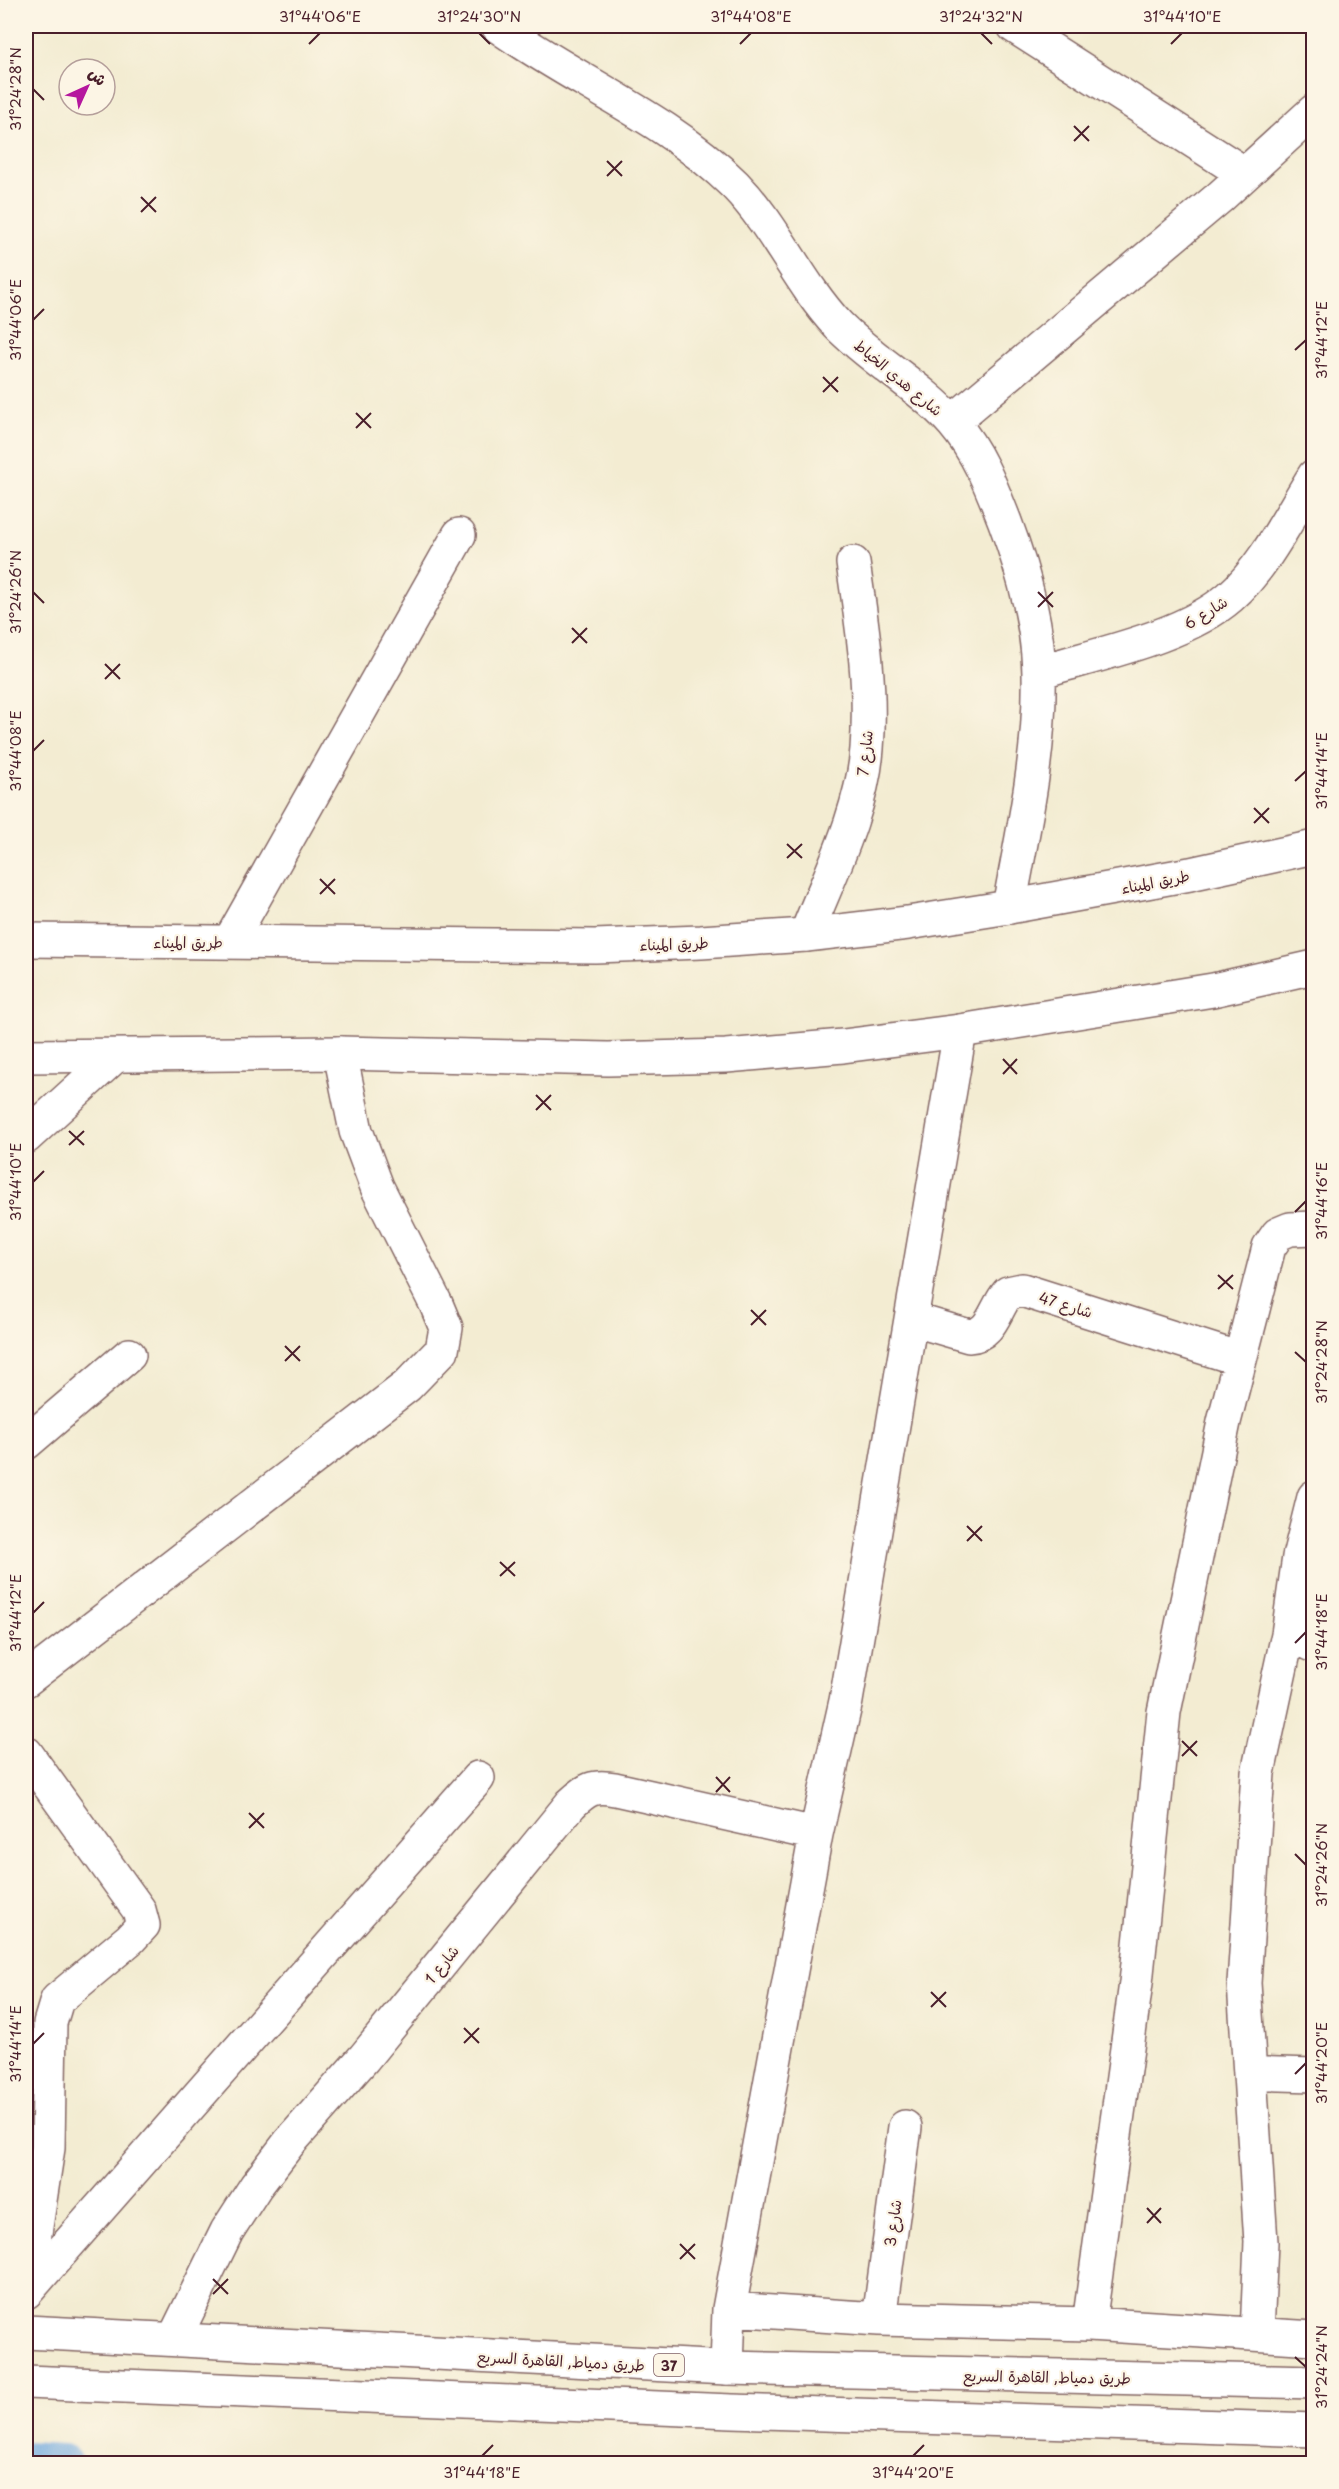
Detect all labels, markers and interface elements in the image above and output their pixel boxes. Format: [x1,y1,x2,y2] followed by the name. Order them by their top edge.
[279,4,361,27] text: 31°44'06"E
[437,4,521,27] text: 31°24'30"N
[710,4,792,27] text: 31°44'08"E
[939,4,1023,27] text: 31°24'32"N
[1143,4,1221,27] text: 31°44'10"E
[3,47,26,131] text: 31°24'28"N
[57,57,117,117] north arrow
[84,61,113,90] text: ش
[3,279,26,361] text: 31°44'06"E
[1309,301,1332,379] text: 31°44'12"E
[849,333,948,422] street label: شارع هدي الخياط
[3,550,26,634] text: 31°24'26"N
[1179,590,1231,634] street label: شارع 6
[3,710,26,792] text: 31°44'08"E
[850,729,878,777] street label: شارع 7
[1309,732,1332,810] text: 31°44'14"E
[1119,863,1191,899] street label: طريق الميناء
[153,930,223,953] street label: طريق الميناء
[639,930,709,956] street label: طريق الميناء
[3,1143,26,1221] text: 31°44'10"E
[1309,1162,1332,1240] text: 31°44'16"E
[1036,1285,1096,1323] street label: شارع 47
[1309,1320,1332,1404] text: 31°24'28"N
[3,1574,26,1652] text: 31°44'12"E
[1309,1593,1332,1671] text: 31°44'18"E
[1309,1823,1332,1907] text: 31°24'26"N
[418,1940,464,1988] street label: شارع 1
[3,2005,26,2083] text: 31°44'14"E
[1309,2022,1332,2104] text: 31°44'20"E
[877,2198,907,2248] street label: شارع 3
[1309,2325,1332,2409] text: 31°24'24"N
[477,2344,645,2377] street label: طريق دمياط, القاهرة السريع
[654,2354,684,2376] road number: 37
[963,2363,1131,2390] street label: طريق دمياط, القاهرة السريع
[443,2460,521,2483] text: 31°44'18"E
[872,2460,954,2483] text: 31°44'20"E

